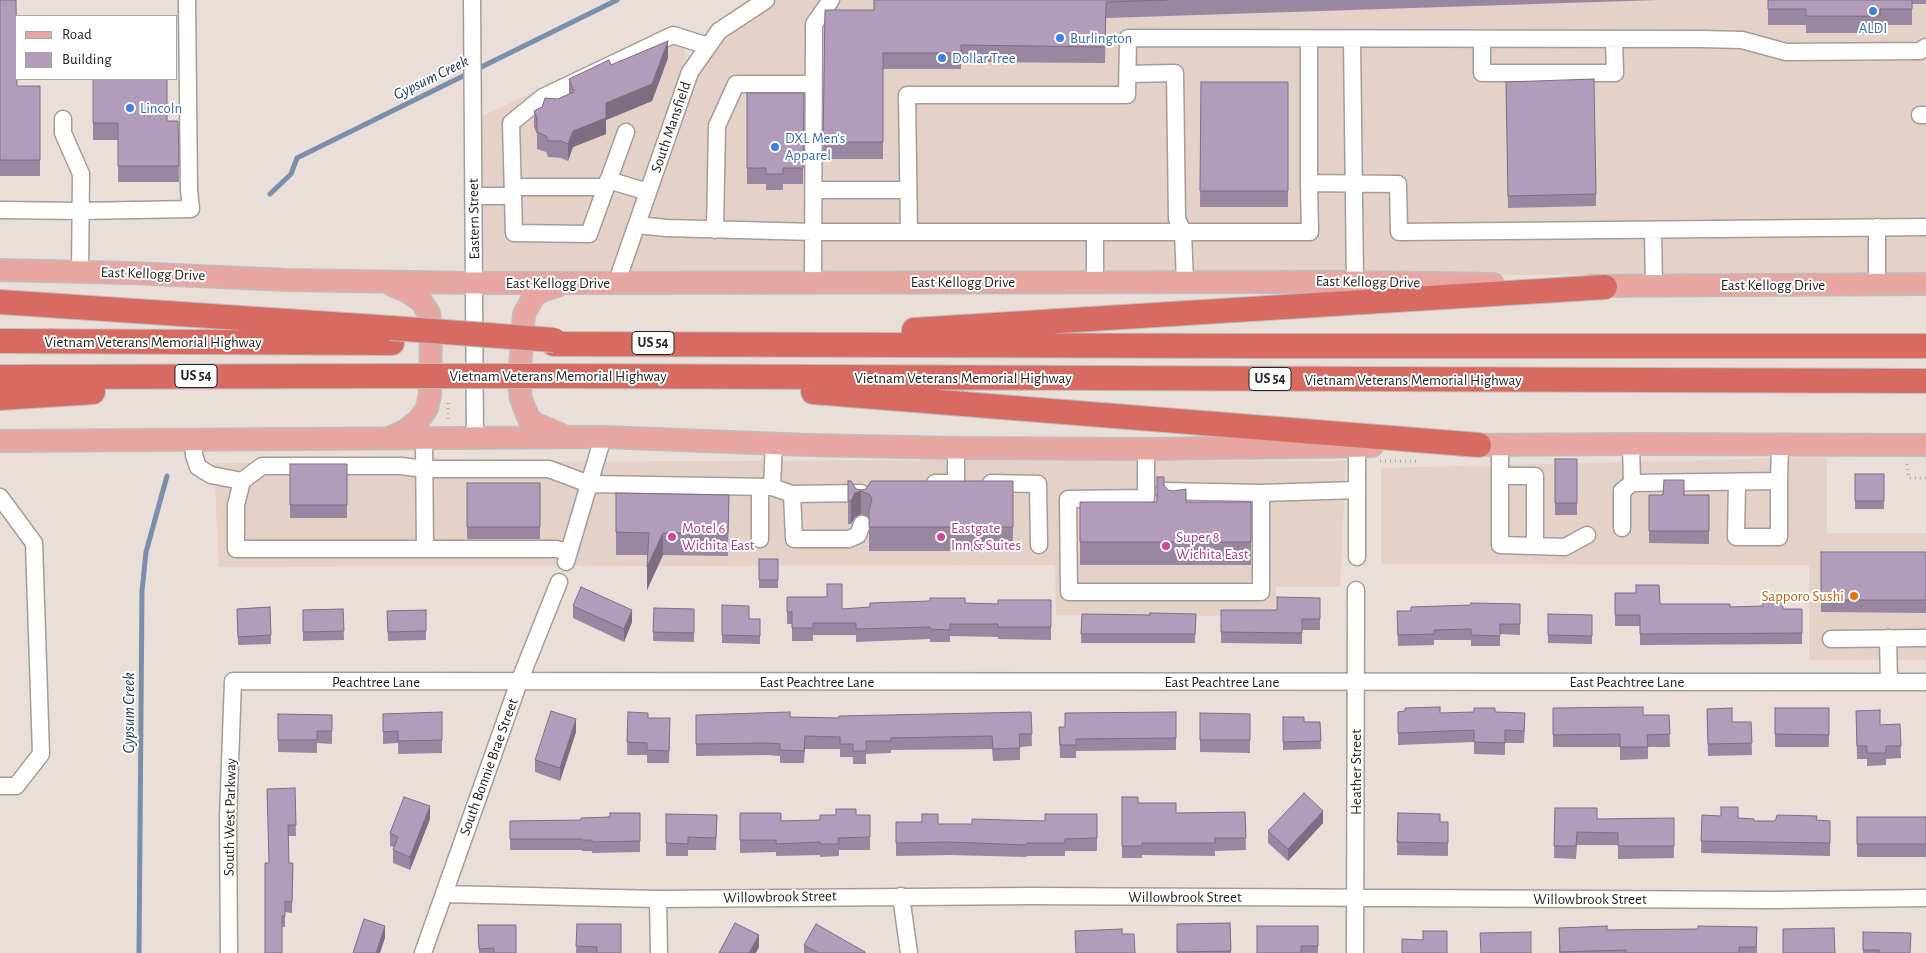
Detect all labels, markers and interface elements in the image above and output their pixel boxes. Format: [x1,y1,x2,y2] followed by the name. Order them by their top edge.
[1867,5,1879,17] marker: ALDI
[15,15,178,80] legend
[1859,19,1887,37] place label: ALDI
[62,27,92,42] text: Road
[1070,29,1132,47] place label: Burlington
[1054,32,1066,44] marker: Burlington
[952,49,1016,67] place label: Dollar Tree
[62,52,112,67] text: Building
[390,52,472,104] water label: Gypsum Creek
[936,52,948,64] marker: Dollar Tree
[647,79,695,175] street label: South Mansfield
[140,99,182,117] place label: Lincoln
[124,102,136,114] marker: Lincoln
[785,129,845,164] place label: DXL Men's Apparel
[769,141,781,153] marker: DXL Men's Apparel
[464,178,484,260] street label: Eastern Street
[100,263,206,285] street label: East Kellogg Drive
[1316,272,1420,292] street label: East Kellogg Drive
[911,273,1015,291] street label: East Kellogg Drive
[506,274,610,292] street label: East Kellogg Drive
[1721,276,1825,294] street label: East Kellogg Drive
[632,332,674,354] road number: US 54
[44,333,262,351] street label: Vietnam Veterans Memorial Highway
[175,364,217,388] road number: US 54
[449,367,667,385] street label: Vietnam Veterans Memorial Highway
[1249,368,1291,390] road number: US 54
[854,369,1072,387] street label: Vietnam Veterans Memorial Highway
[1304,371,1522,389] street label: Vietnam Veterans Memorial Highway
[682,519,755,554] place label: Motel 6 Wichita East
[951,519,1021,554] place label: Eastgate Inn & Suites
[1176,528,1249,563] place label: Super 8 Wichita East
[666,531,678,543] marker: Motel 6 Wichita East
[935,531,947,543] marker: Eastgate Inn & Suites
[1160,540,1172,552] marker: Super 8 Wichita East
[1761,587,1844,605] place label: Sapporo Sushi
[1848,590,1860,602] marker: Sapporo Sushi
[119,672,139,754] water label: Gypsum Creek
[332,673,420,691] street label: Peachtree Lane
[760,673,874,691] street label: East Peachtree Lane
[1165,673,1279,691] street label: East Peachtree Lane
[1570,673,1684,691] street label: East Peachtree Lane
[456,696,522,838] street label: South Bonnie Brae Street
[1347,729,1365,815] street label: Heather Street
[220,758,240,876] street label: South West Parkway
[723,887,837,907] street label: Willowbrook Street
[1128,888,1242,906] street label: Willowbrook Street
[1533,890,1647,908] street label: Willowbrook Street

